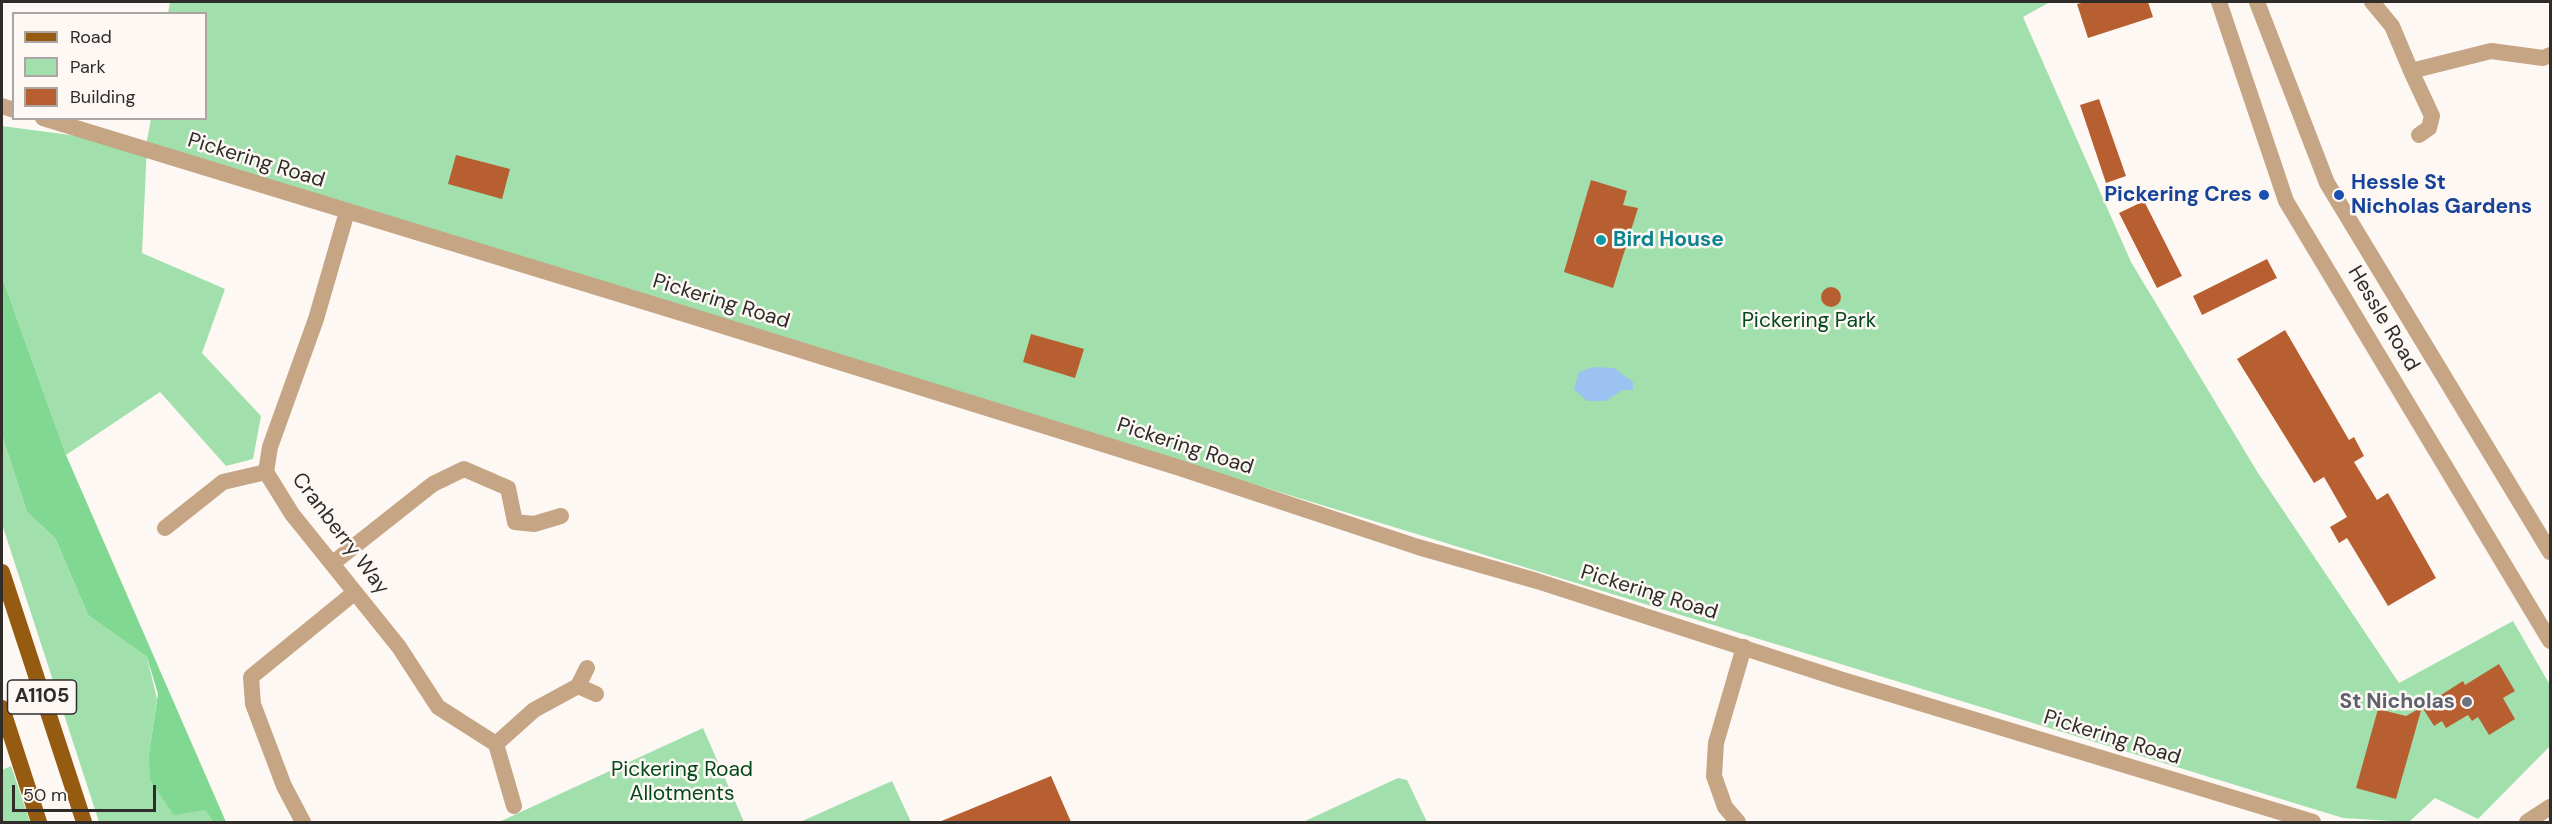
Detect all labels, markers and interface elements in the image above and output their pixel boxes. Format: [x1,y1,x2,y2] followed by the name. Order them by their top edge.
[12,12,207,120] legend
[70,25,112,49] text: Road
[70,55,106,79] text: Park
[70,85,135,109] text: Building
[184,128,328,194] street label: Pickering Road
[2351,170,2532,220] place label: Hessle St Nicholas Gardens
[2104,182,2252,208] place label: Pickering Cres
[2257,188,2271,202] marker: Pickering Cres
[2332,188,2346,202] marker: Hessle St Nicholas Gardens
[1613,227,1724,253] place label: Bird House
[1594,233,1608,247] marker: Bird House
[2342,262,2424,376] street label: Hessle Road
[649,269,793,335] street label: Pickering Road
[1742,308,1876,334] park label: Pickering Park
[1114,413,1256,481] street label: Pickering Road
[286,468,394,600] street label: Cranberry Way
[1577,560,1721,626] street label: Pickering Road
[8,680,76,714] road number: A1105
[2340,689,2455,715] place label: St Nicholas
[2460,695,2474,709] marker: St Nicholas
[2040,705,2184,771] street label: Pickering Road
[611,757,753,807] park label: Pickering Road Allotments
[15,773,159,811] scale bar
[23,783,67,807] text: 50 m

